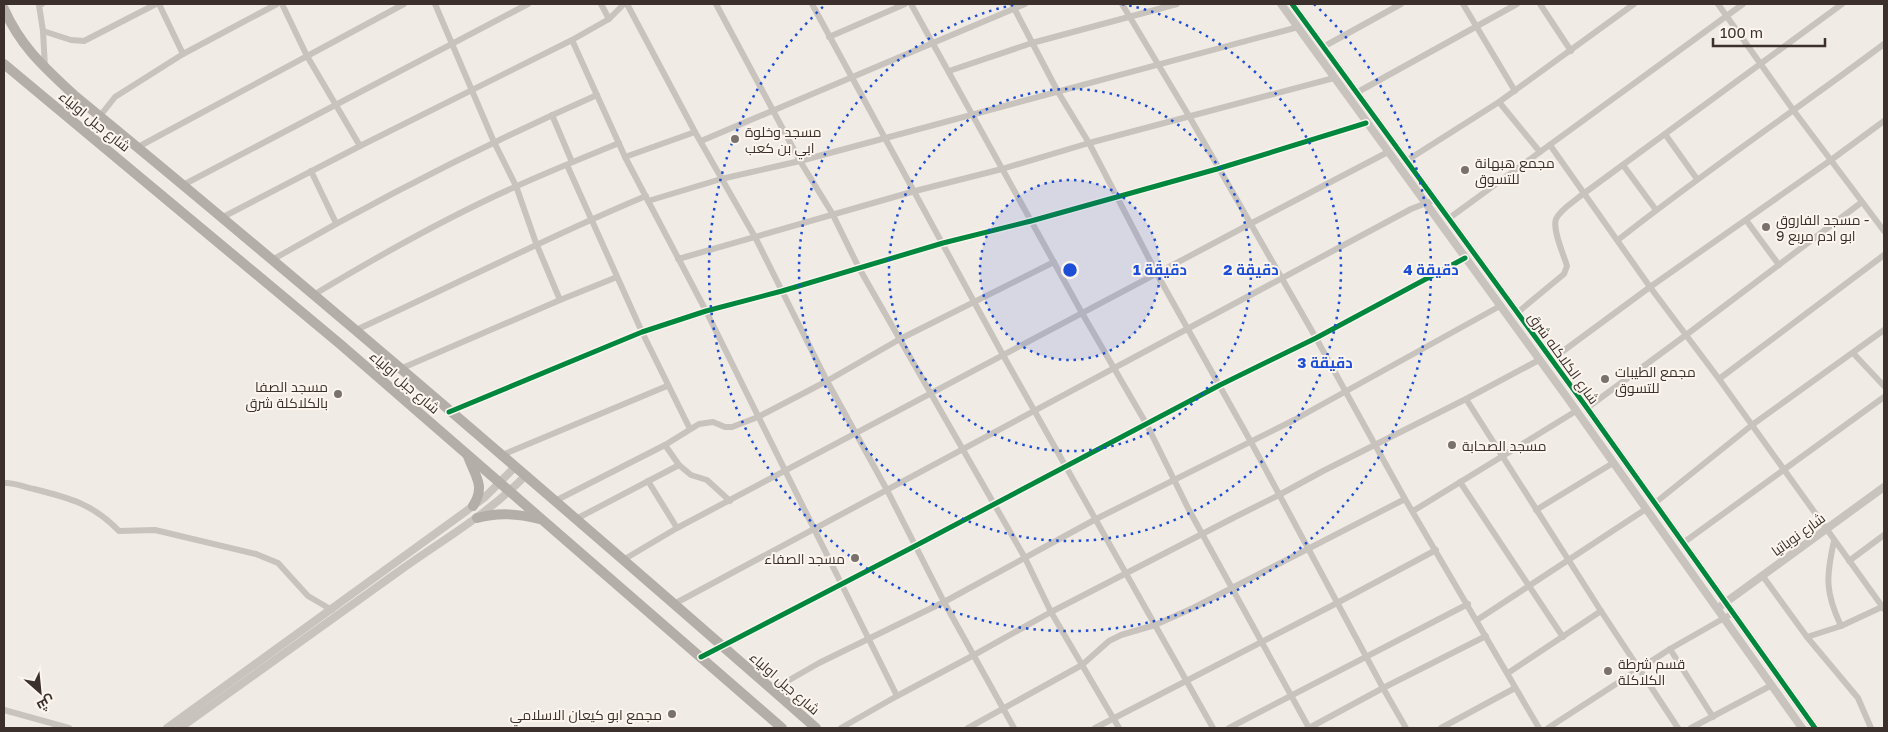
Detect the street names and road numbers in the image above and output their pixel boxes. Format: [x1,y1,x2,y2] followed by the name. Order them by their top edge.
[55,87,134,156] street label: شارع جبل اولياء
[1524,309,1603,408] street label: شارع الكلاكله شرق
[366,347,443,418] street label: شارع جبل اولياء
[1768,509,1829,560] street label: شارع نوباتيا
[746,648,823,719] street label: شارع جبل اولياء

